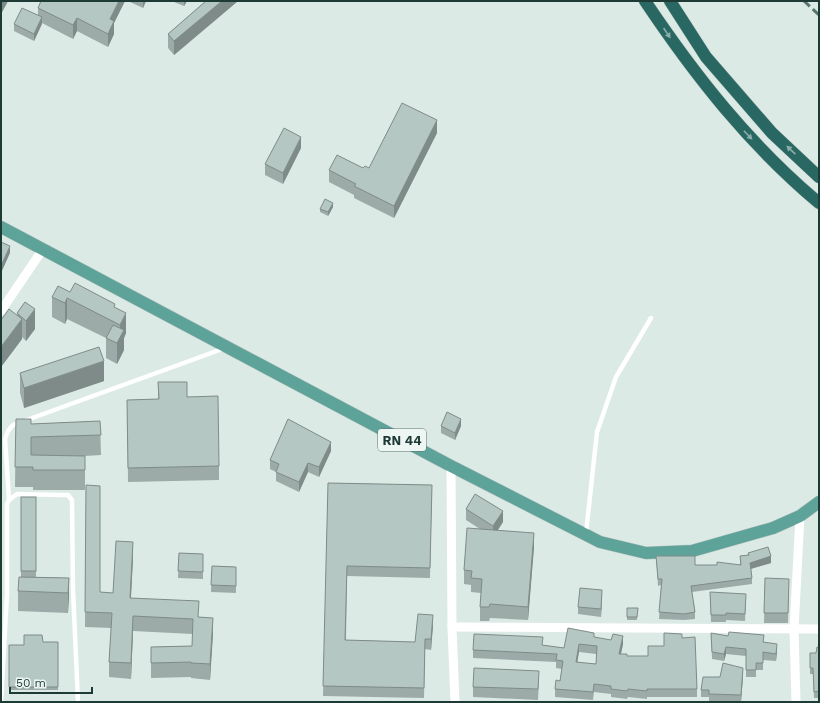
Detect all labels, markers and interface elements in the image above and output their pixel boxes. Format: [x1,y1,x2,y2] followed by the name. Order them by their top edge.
[663,28,671,39] one-way arrow
[743,130,753,140] one-way arrow
[786,146,795,155] one-way arrow
[378,429,426,451] road number: RN 44
[10,669,92,695] scale bar
[16,676,46,690] text: 50 m

